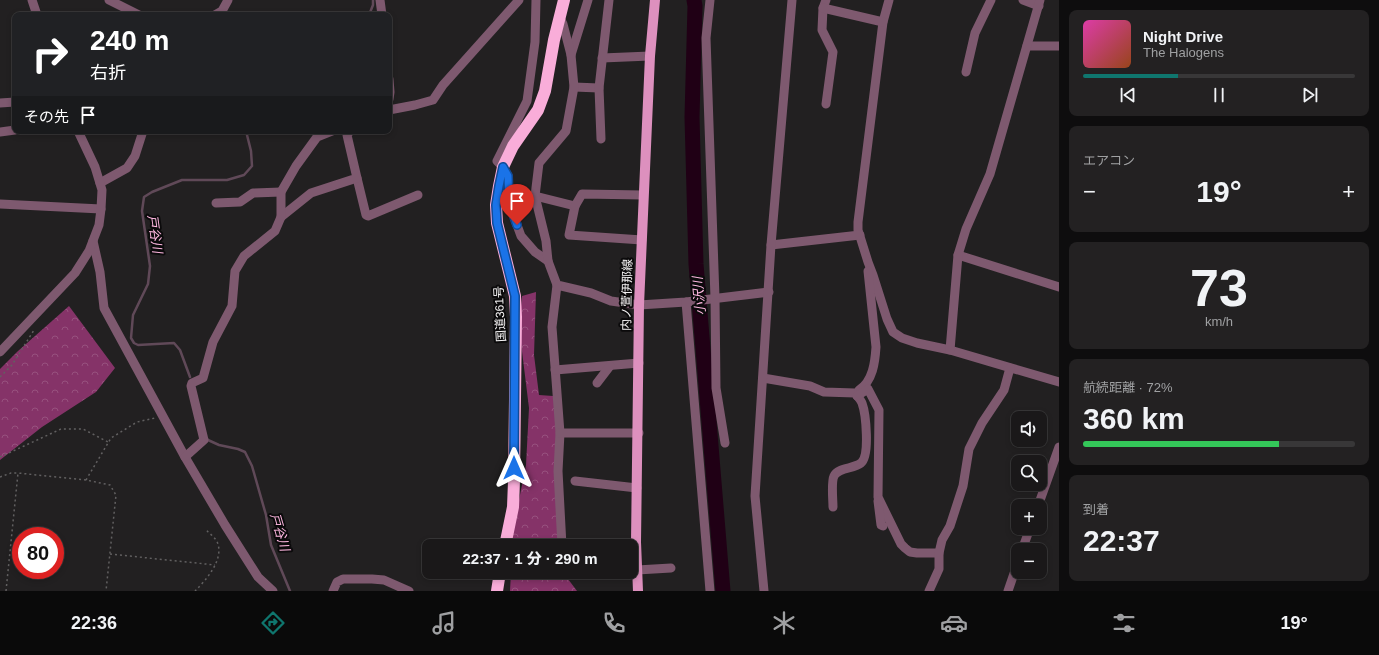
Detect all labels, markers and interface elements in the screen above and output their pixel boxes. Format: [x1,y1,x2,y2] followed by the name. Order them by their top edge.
[90,25,169,56] text: 240 m
[24,28,76,80] icon: right
[1143,28,1223,45] text: Night Drive
[1143,45,1224,60] text: The Halogens
[90,63,126,83] text: 右折
[1117,84,1139,106] icon: previous
[1208,84,1230,106] icon: pause
[1299,84,1321,106] icon: next
[77,104,99,126] icon: arrive
[24,108,69,125] text: その先
[1083,153,1135,168] text: エアコン
[1196,175,1242,208] text: 19°
[1083,179,1096,204] text: −
[1342,179,1355,204] text: +
[500,184,534,225] pin
[506,190,528,212] icon: arrive
[145,214,165,256] water label: 戸谷川
[619,259,635,331] street label: 内ノ萱伊那線
[1190,259,1248,317] text: 73
[690,274,708,316] water label: 小沢川
[492,286,508,342] street label: 国道361号
[1205,314,1233,329] text: km/h
[1083,380,1173,395] text: 航続距離 · 72%
[1083,402,1185,435] text: 360 km
[1011,411,1047,579] map controls
[1011,411,1047,447] button: sound
[493,447,535,489] position arrow
[1011,455,1047,491] button: search
[1011,499,1047,535] button: +
[1083,502,1109,517] text: 到着
[267,511,293,555] water label: 戸谷川
[1083,524,1160,557] text: 22:37
[12,527,64,579] speed limit sign: 80
[1011,543,1047,579] button: −
[462,550,598,567] text: 22:37 · 1 分 · 290 m
[259,609,287,637] icon: directions
[430,609,458,637] icon: music
[600,609,628,637] icon: phone
[770,609,798,637] icon: climate
[940,609,968,637] icon: car
[1110,609,1138,637] icon: filters
[71,613,117,633] text: 22:36
[1281,613,1308,633] text: 19°

